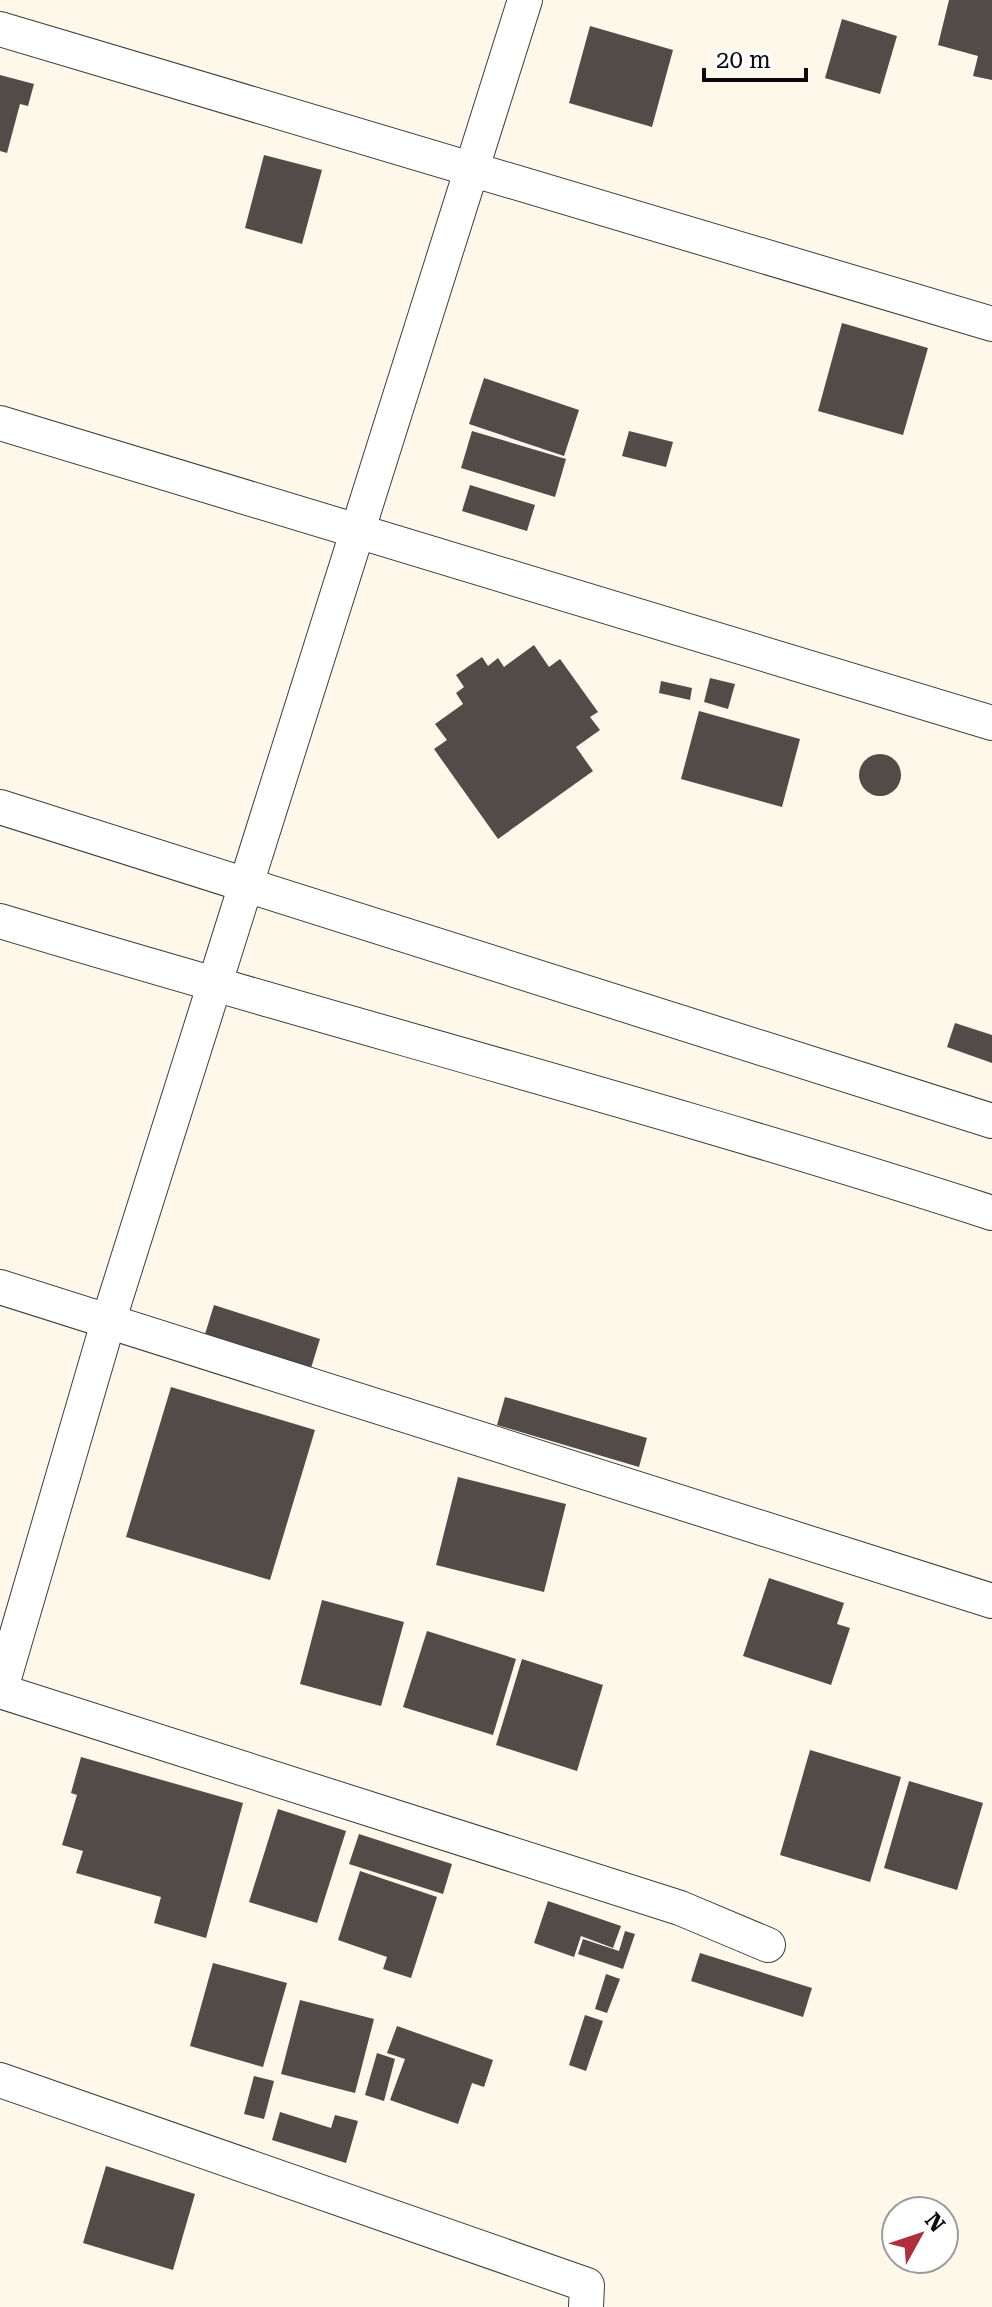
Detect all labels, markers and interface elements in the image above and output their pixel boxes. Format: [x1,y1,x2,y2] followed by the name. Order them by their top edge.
[704,32,806,82] scale bar
[716,46,771,74] text: 20 m
[880,2195,960,2275] north arrow
[920,2208,950,2237] text: N

